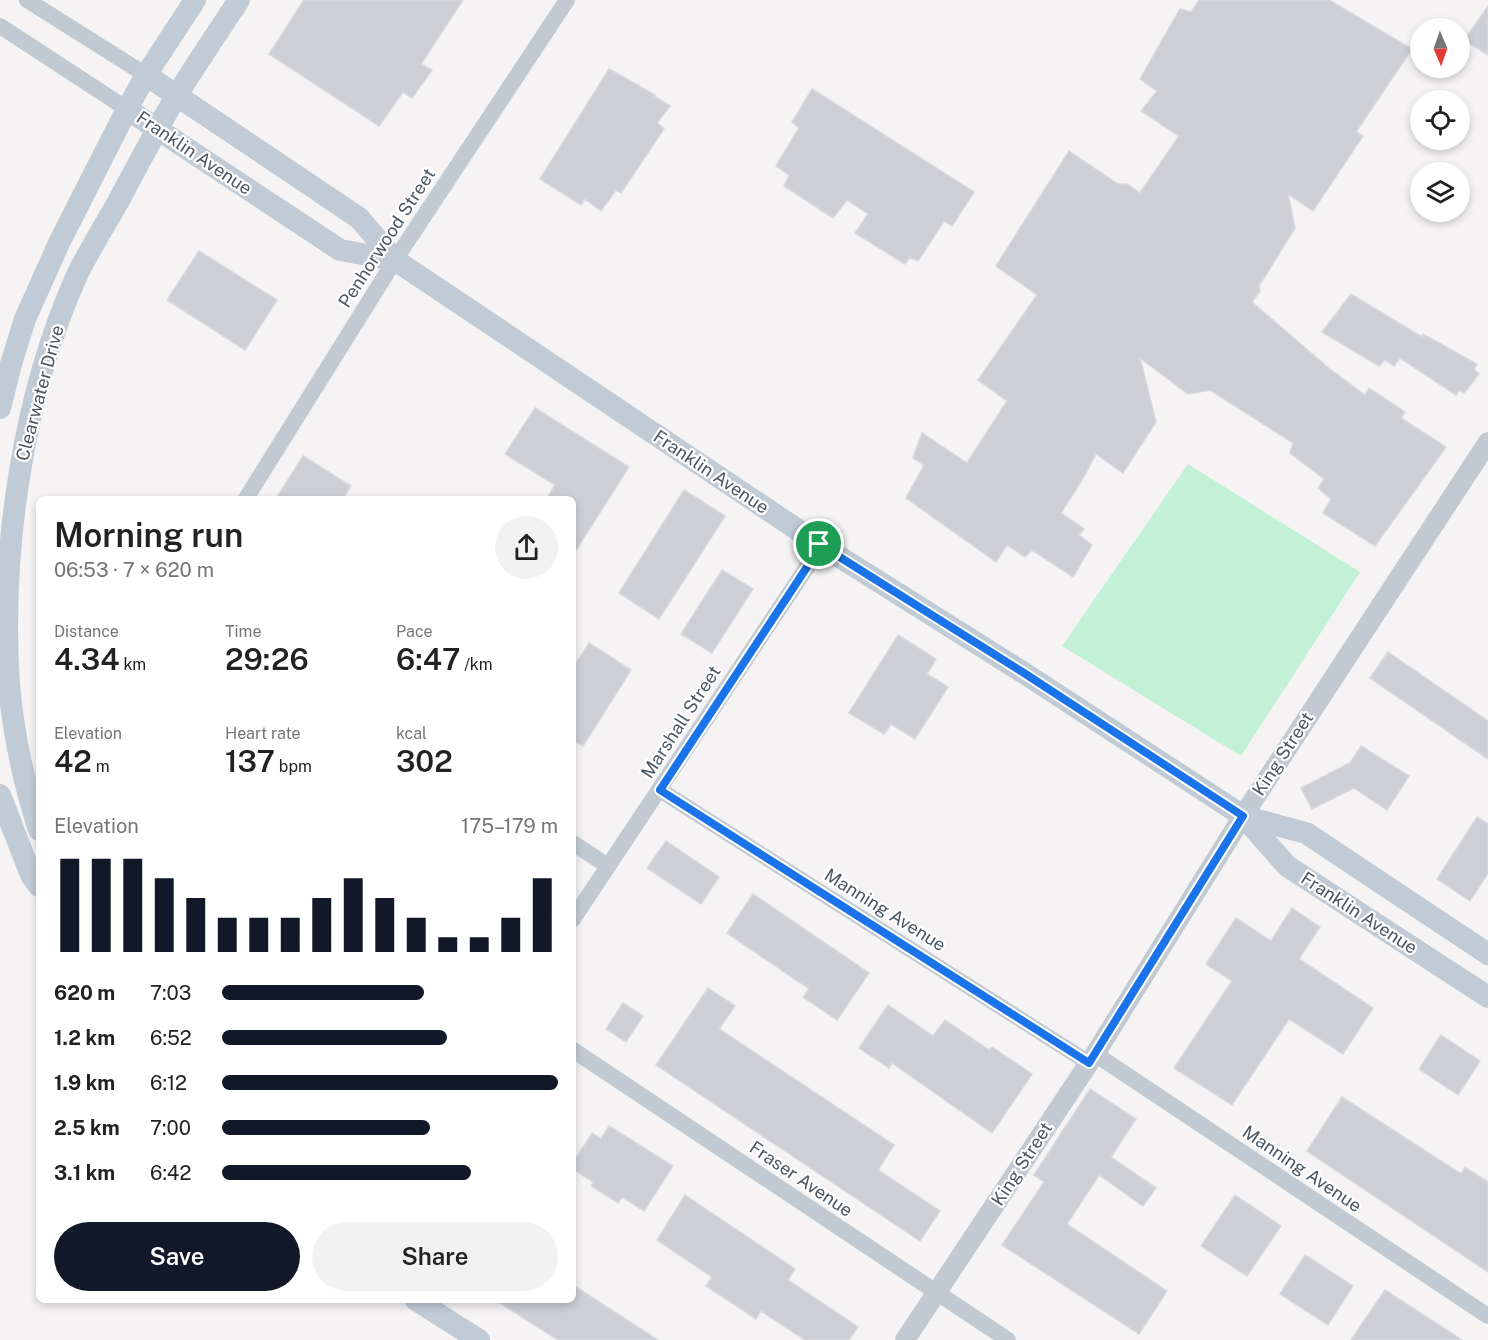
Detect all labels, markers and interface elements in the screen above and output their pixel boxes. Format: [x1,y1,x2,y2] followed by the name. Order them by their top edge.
[1410,18,1470,78] north arrow
[1410,18,1470,222] map controls
[1410,90,1470,150] button: locate
[133,106,256,199] street label: Franklin Avenue
[1410,162,1470,222] button: layers
[334,164,439,311] street label: Penhorwood Street
[11,323,68,463] street label: Clearwater Drive
[650,425,773,518] street label: Franklin Avenue
[54,516,243,554] text: Morning run
[495,516,558,579] button: share
[793,518,844,569] pin
[802,527,835,560] icon: arrive
[54,558,214,582] text: 06:53 · 7 × 620 m
[54,622,119,641] text: Distance
[225,622,261,641] text: Time
[396,622,433,641] text: Pace
[54,641,120,677] text: 4.34
[225,641,309,677] text: 29:26
[396,641,460,677] text: 6:47
[120,655,146,674] text: km
[460,655,493,674] text: /km
[636,662,725,782] street label: Marshall Street
[1248,708,1317,799] street label: King Street
[54,724,122,743] text: Elevation
[225,724,301,743] text: Heart rate
[396,724,427,743] text: kcal
[54,743,92,779] text: 42
[225,743,275,779] text: 137
[396,743,453,779] text: 302
[92,757,110,776] text: m
[275,757,312,776] text: bpm
[54,814,139,838] text: Elevation
[461,814,558,838] text: 175–179 m
[821,864,950,955] street label: Manning Avenue
[1297,867,1421,958] street label: Franklin Avenue
[54,981,115,1005] text: 620 m
[150,981,191,1005] text: 7:03
[54,1026,115,1050] text: 1.2 km
[150,1026,192,1050] text: 6:52
[54,1071,115,1095] text: 1.9 km
[150,1071,187,1095] text: 6:12
[54,1116,120,1140] text: 2.5 km
[150,1116,191,1140] text: 7:00
[987,1118,1056,1209] street label: King Street
[1239,1121,1366,1216] street label: Manning Avenue
[746,1136,857,1221] street label: Fraser Avenue
[54,1161,115,1185] text: 3.1 km
[150,1161,191,1185] text: 6:42
[54,1222,300,1291] button: Save
[312,1222,558,1291] button: Share

